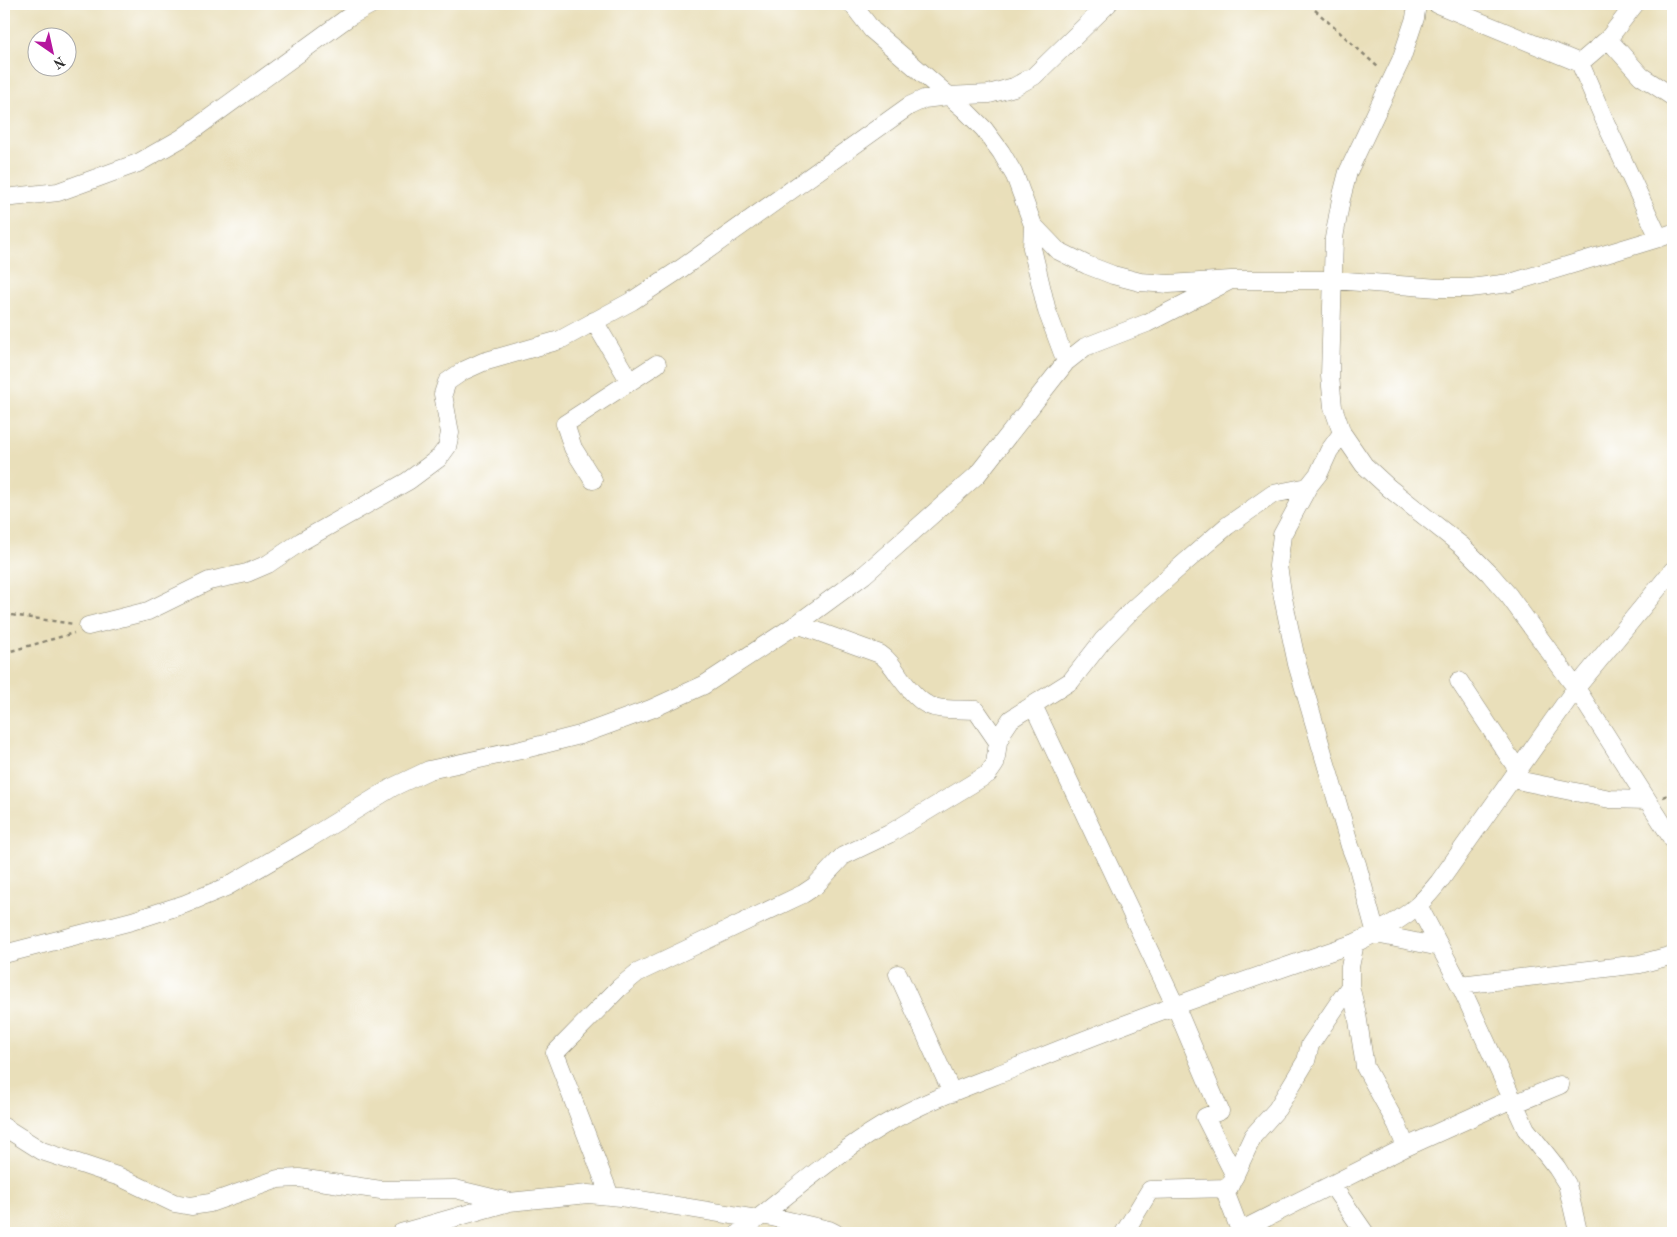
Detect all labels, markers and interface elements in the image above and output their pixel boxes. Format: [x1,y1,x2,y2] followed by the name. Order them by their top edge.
[28,28,78,78] north arrow
[50,53,67,71] text: N

